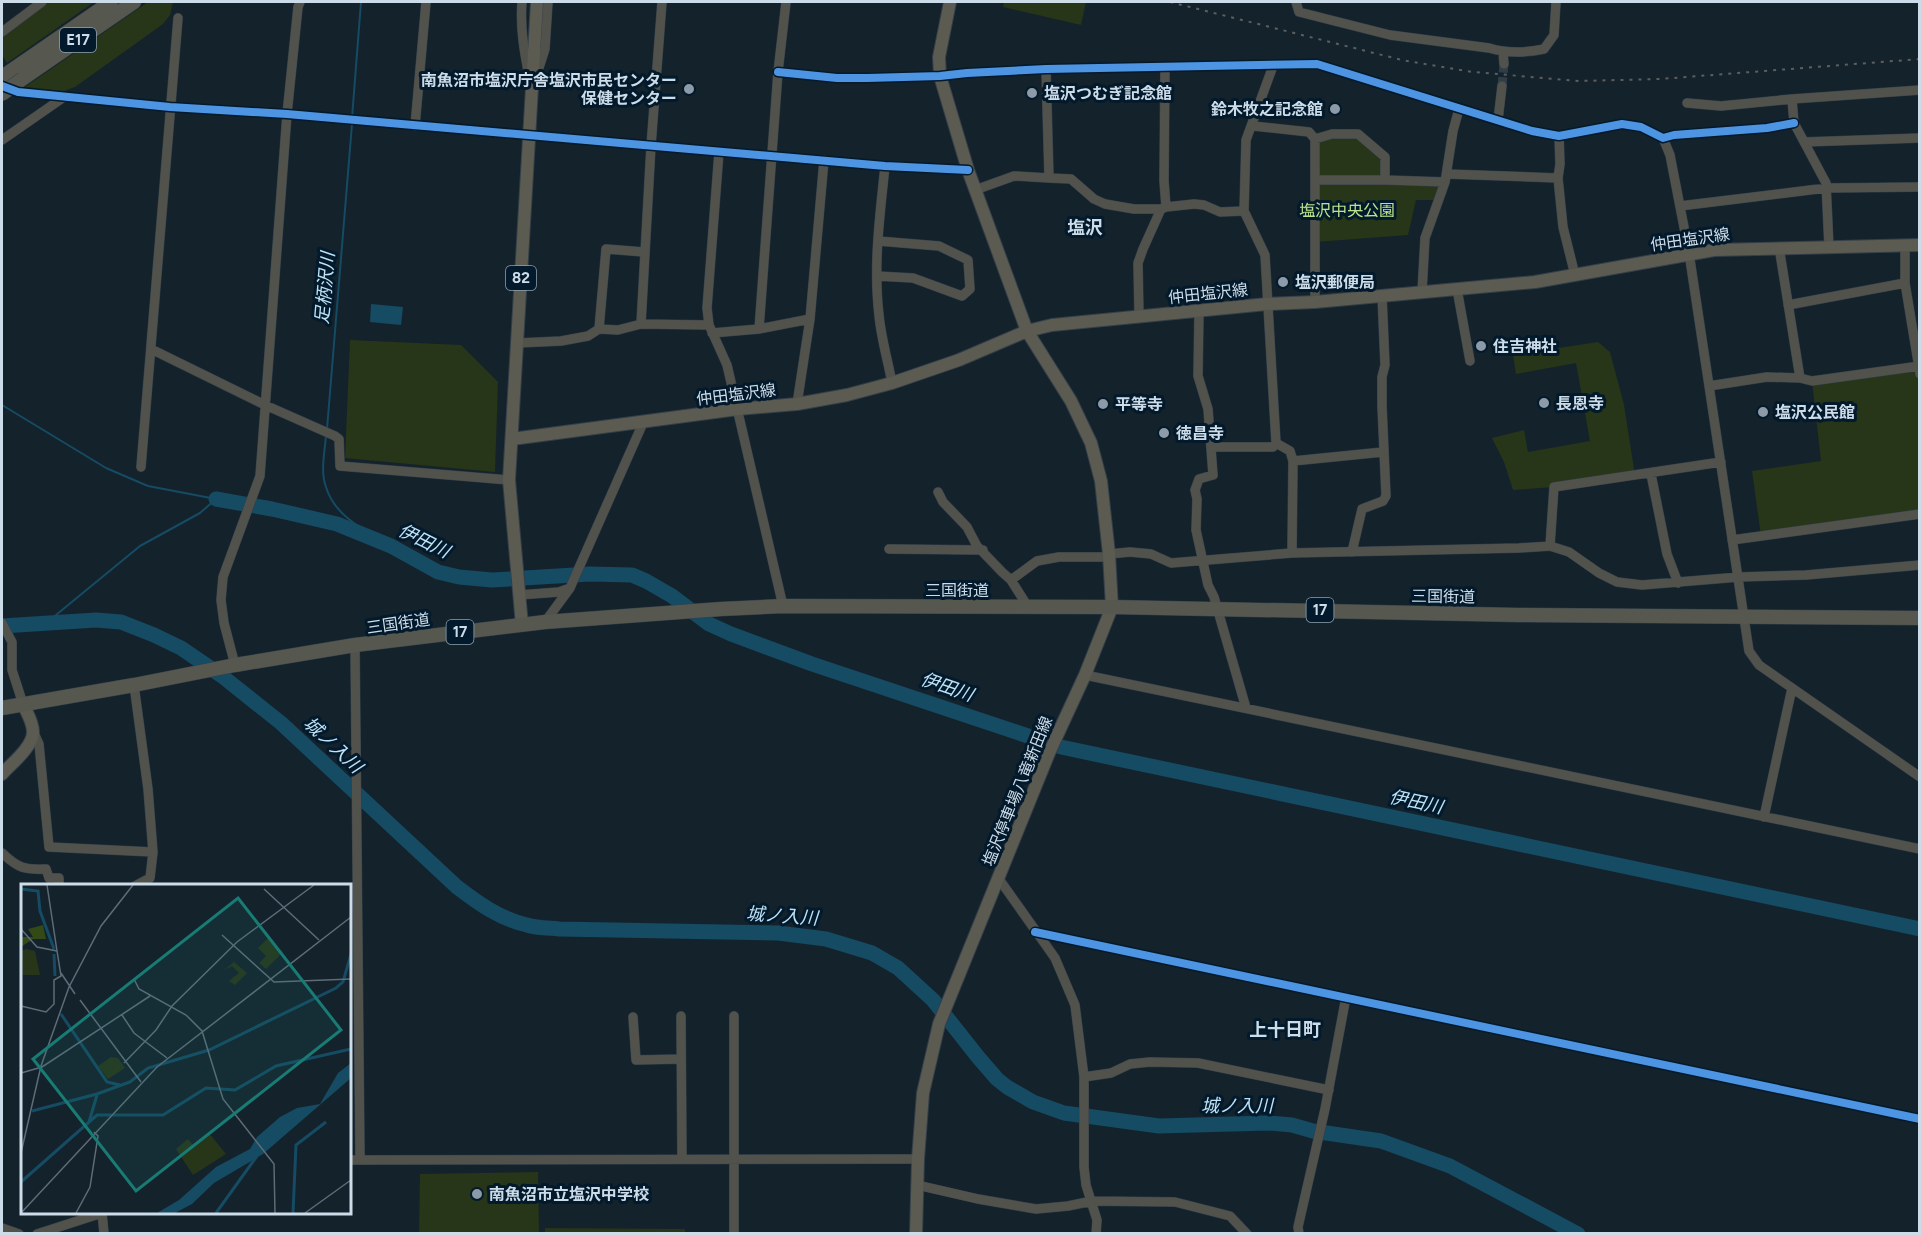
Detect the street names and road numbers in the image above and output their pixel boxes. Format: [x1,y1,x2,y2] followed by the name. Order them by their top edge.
[60,28,96,52] road number: E17
[1649,225,1731,254] street label: 仲田塩沢線
[506,266,536,290] road number: 82
[1167,280,1249,307] street label: 仲田塩沢線
[695,380,777,409] street label: 仲田塩沢線
[925,581,989,600] street label: 三国街道
[1411,586,1475,607] street label: 三国街道
[1306,598,1334,622] road number: 17
[365,610,431,637] street label: 三国街道
[446,620,474,644] road number: 17
[979,713,1056,869] street label: 塩沢停車場八竜新田線

